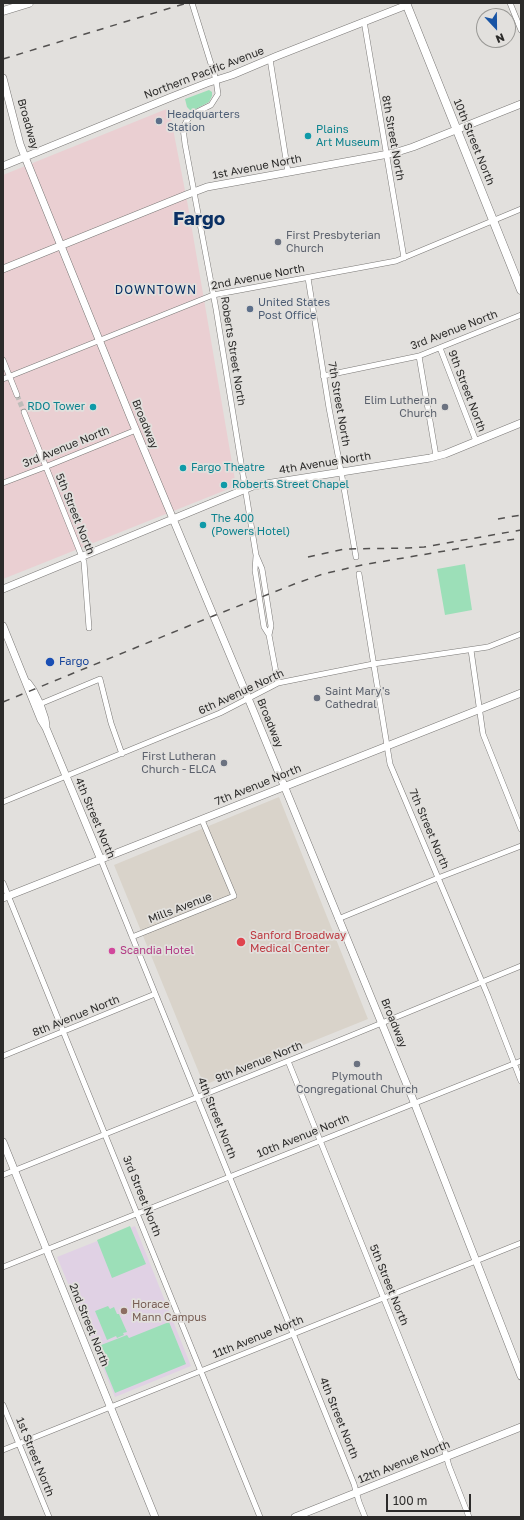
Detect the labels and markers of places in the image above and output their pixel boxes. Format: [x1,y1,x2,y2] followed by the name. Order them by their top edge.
[167,108,240,134] place label: Headquarters Station
[154,116,164,126] marker: Headquarters Station
[316,123,380,149] place label: Plains Art Museum
[303,131,313,141] marker: Plains Art Museum
[286,229,380,255] place label: First Presbyterian Church
[273,237,283,247] marker: First Presbyterian Church
[258,296,330,322] place label: United States Post Office
[245,304,255,314] marker: United States Post Office
[364,394,437,420] place label: Elim Lutheran Church
[27,400,85,414] place label: RDO Tower
[88,402,98,412] marker: RDO Tower
[440,402,450,412] marker: Elim Lutheran Church
[191,461,265,475] place label: Fargo Theatre
[178,463,188,473] marker: Fargo Theatre
[232,478,349,492] place label: Roberts Street Chapel
[219,480,229,490] marker: Roberts Street Chapel
[211,512,290,538] place label: The 400 (Powers Hotel)
[198,520,208,530] marker: The 400 (Powers Hotel)
[59,655,89,669] place label: Fargo
[44,656,56,668] marker: Fargo
[325,685,390,711] place label: Saint Mary's Cathedral
[312,693,322,703] marker: Saint Mary's Cathedral
[141,750,216,776] place label: First Lutheran Church - ELCA
[219,758,229,768] marker: First Lutheran Church - ELCA
[250,929,346,955] place label: Sanford Broadway Medical Center
[235,936,247,948] marker: Sanford Broadway Medical Center
[120,944,194,958] place label: Scandia Hotel
[107,946,117,956] marker: Scandia Hotel
[352,1059,362,1069] marker: Plymouth Congregational Church
[296,1070,418,1096] place label: Plymouth Congregational Church
[132,1298,207,1324] place label: Horace Mann Campus
[119,1306,129,1316] marker: Horace Mann Campus

